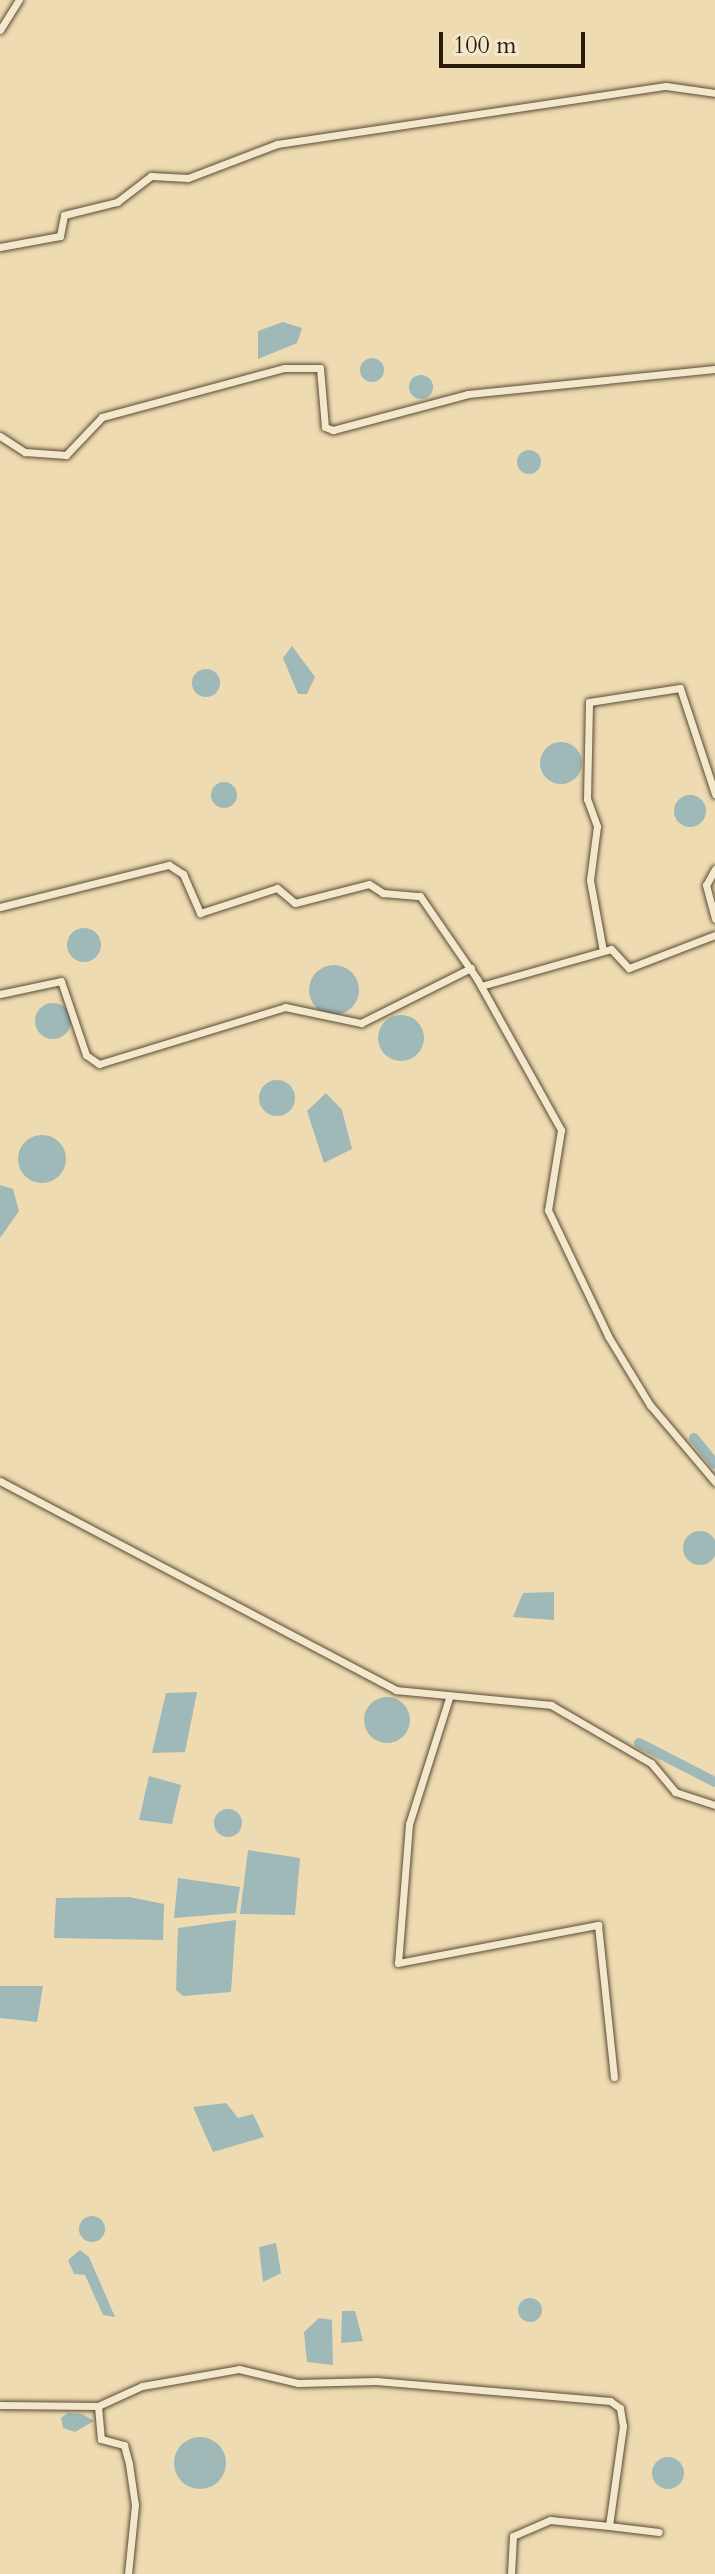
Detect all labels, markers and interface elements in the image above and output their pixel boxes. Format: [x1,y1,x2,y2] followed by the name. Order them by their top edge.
[443,16,589,66] scale bar
[453,29,517,62] text: 100 m

